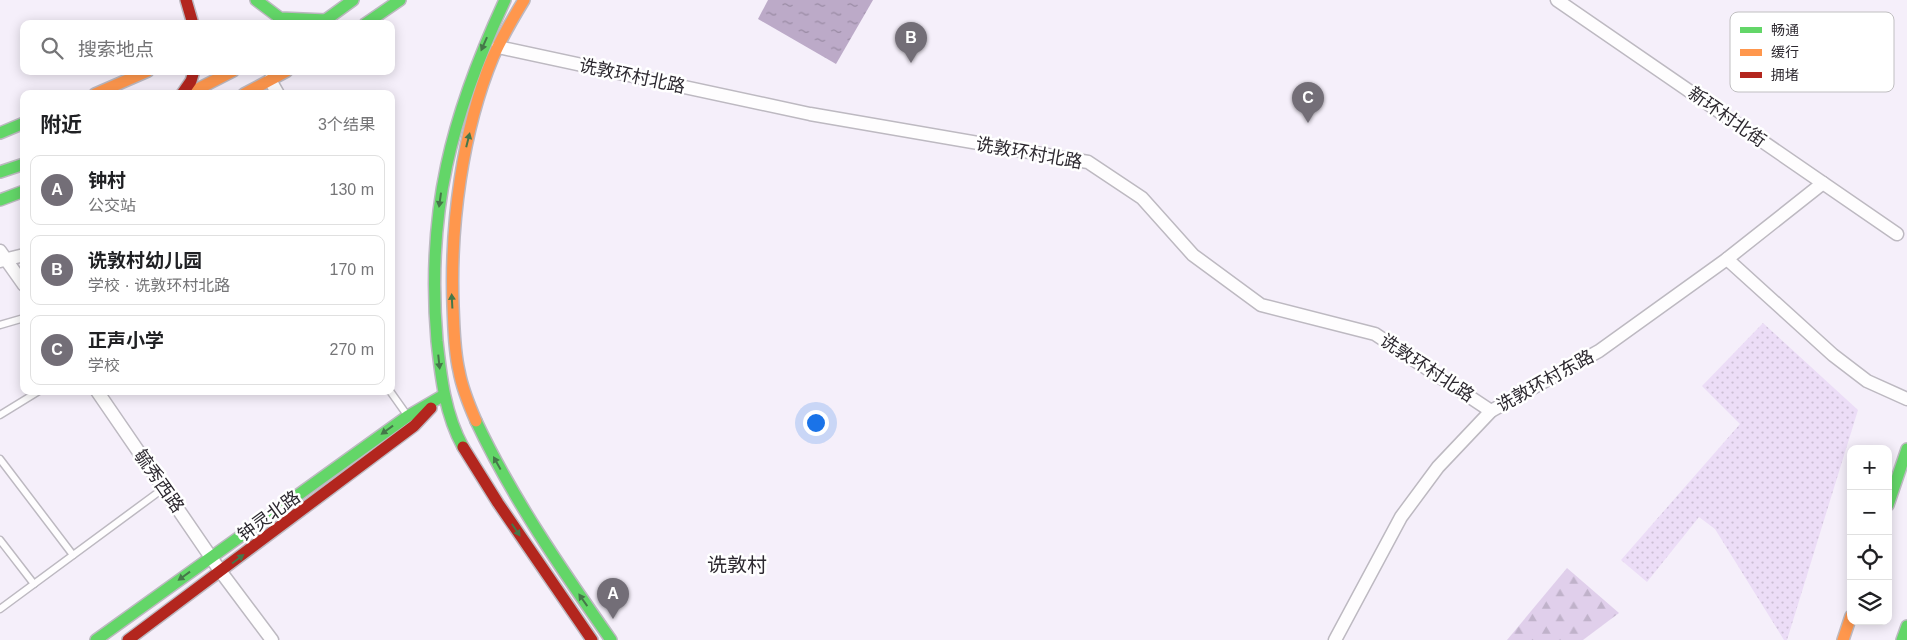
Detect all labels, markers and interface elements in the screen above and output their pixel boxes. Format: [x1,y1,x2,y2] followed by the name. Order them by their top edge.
[1730,12,1894,92] legend
[20,20,395,75] search box
[895,22,927,63] pin: B
[1771,22,1799,38] text: 畅通
[38,34,66,62] icon: search
[480,37,488,51] one-way arrow
[78,39,154,60] text: 搜索地点
[1771,44,1799,60] text: 缓行
[577,55,687,97] street label: 诜敦环村北路
[1771,67,1799,83] text: 拥堵
[1292,82,1324,123] pin: C
[1684,83,1770,151] street label: 新环村北街
[40,113,82,136] text: 附近
[318,116,375,133] text: 3个结果
[465,133,473,148] one-way arrow
[974,134,1084,172] street label: 诜敦环村北路
[88,170,126,191] text: 钟村
[51,181,63,198] text: A
[330,181,374,198] text: 130 m
[436,192,444,208] one-way arrow
[88,197,136,214] text: 公交站
[88,250,202,271] text: 诜敦村幼儿园
[51,261,63,278] text: B
[330,261,374,278] text: 170 m
[88,277,230,294] text: 学校 · 诜敦环村北路
[448,293,456,309] one-way arrow
[88,330,164,351] text: 正声小学
[1376,330,1478,406] street label: 诜敦环村北路
[51,341,63,358] text: C
[330,341,374,358] text: 270 m
[1493,346,1597,416] street label: 诜敦环村东路
[435,354,443,370] one-way arrow
[88,357,120,374] text: 学校
[803,410,829,436] your location
[380,425,394,435] one-way arrow
[1847,445,1892,625] map controls
[1847,445,1892,490] button: +
[130,446,188,516] street label: 毓秀西路
[492,456,501,469] one-way arrow
[234,487,304,545] street label: 钟灵北路
[1847,490,1892,535] button: −
[511,523,521,536] one-way arrow
[1847,535,1892,580] button: locate
[231,554,245,564] one-way arrow
[707,554,767,576] district label: 诜敦村
[178,571,191,581] one-way arrow
[597,578,629,619] pin: A
[1847,580,1892,625] button: layers
[578,593,588,607] one-way arrow

